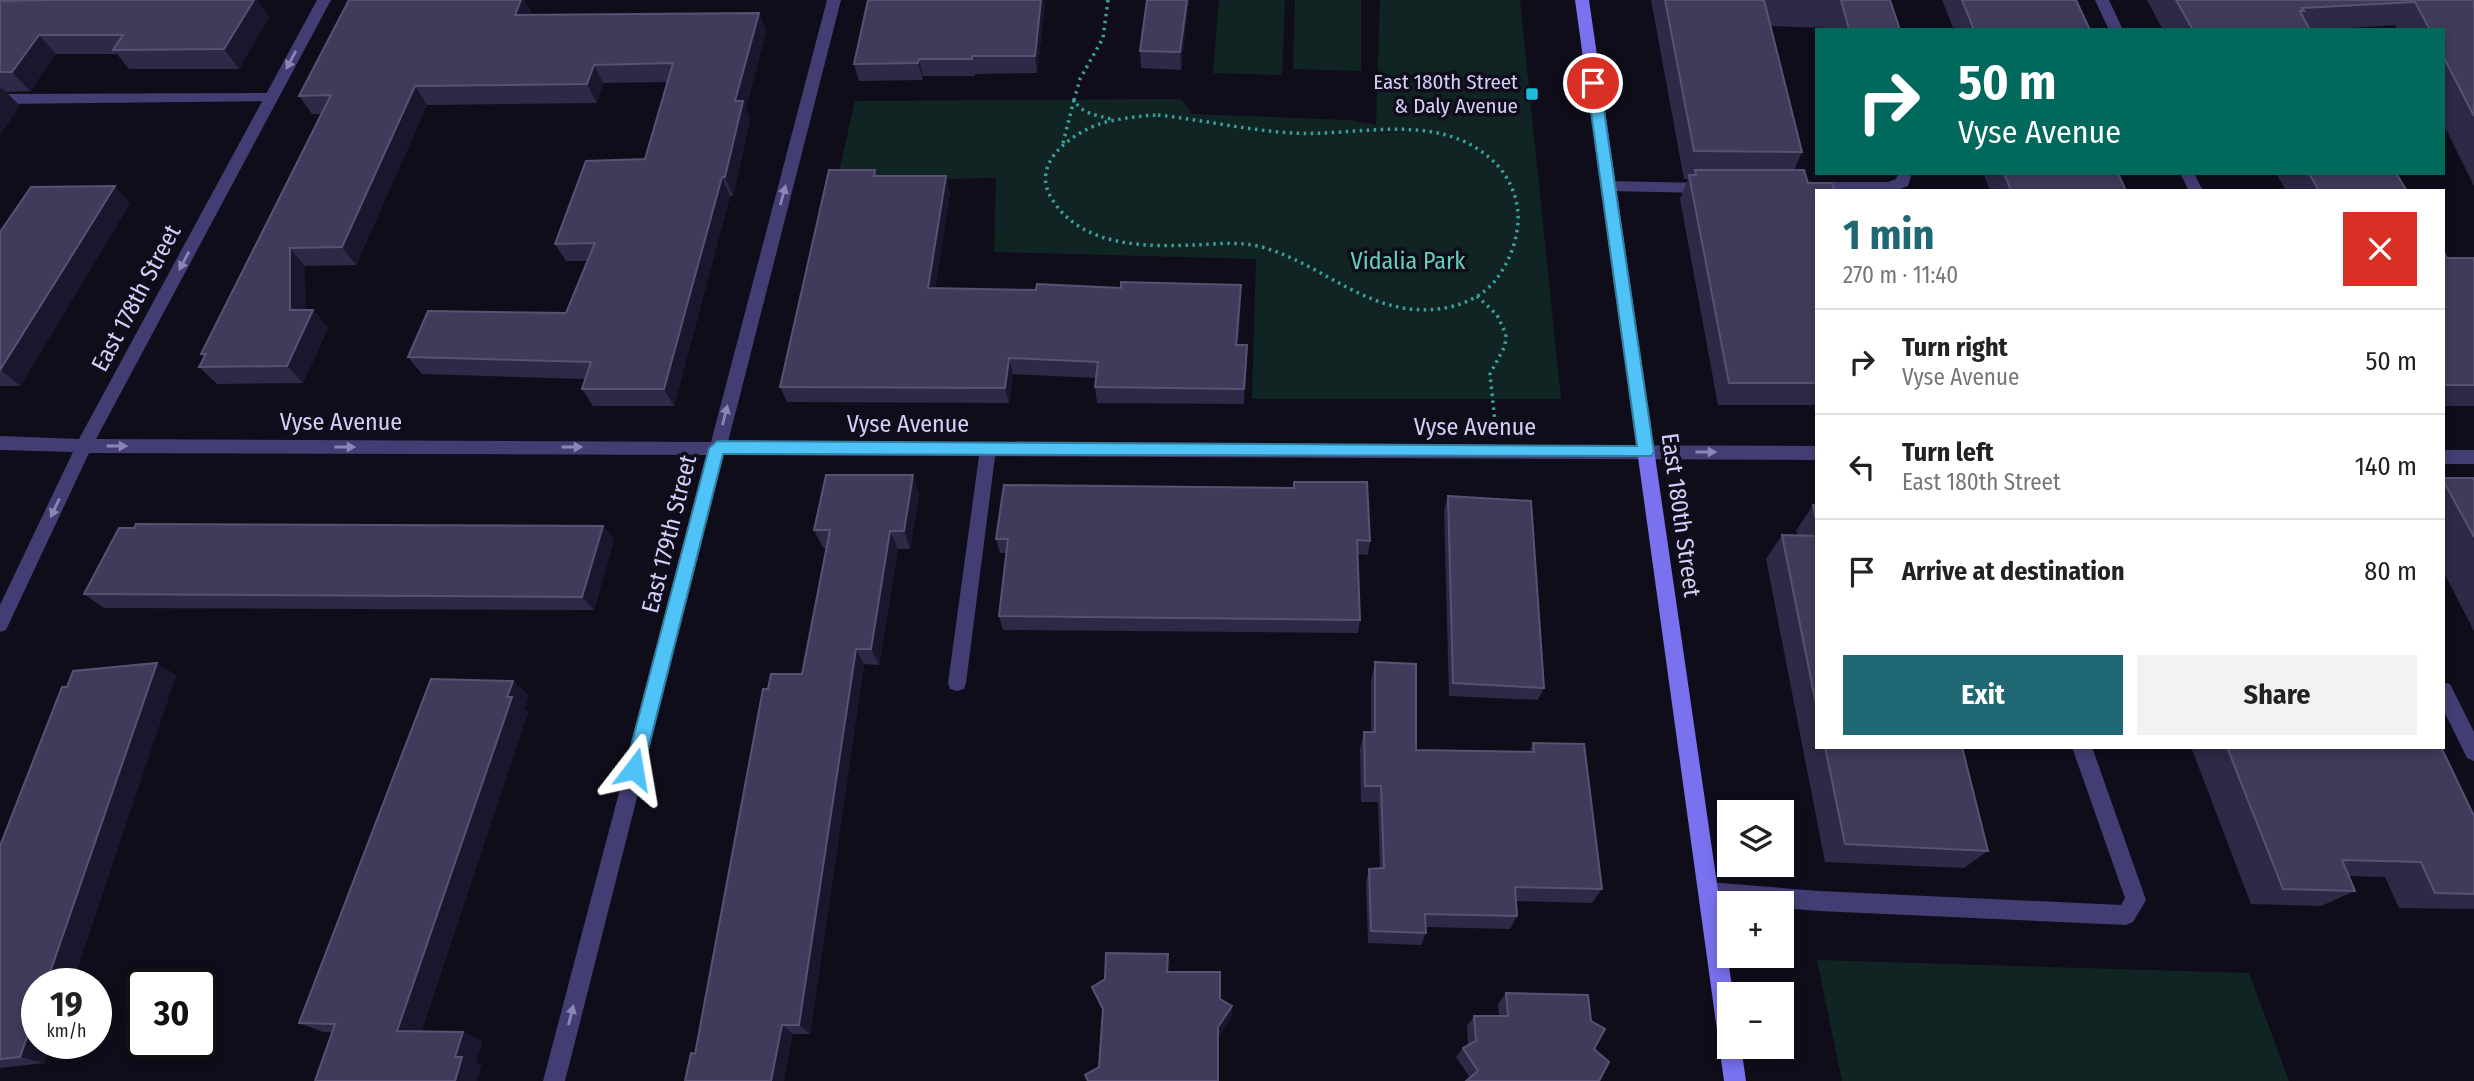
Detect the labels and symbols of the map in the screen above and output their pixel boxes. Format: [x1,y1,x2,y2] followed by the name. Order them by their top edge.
[286,50,297,70] one-way arrow
[1563,53,1623,113] pin
[1373,69,1518,119] place label: East 180th Street & Daly Avenue
[1524,86,1540,102] marker: East 180th Street & Daly Avenue
[778,184,789,206] one-way arrow
[86,220,186,376] street label: East 178th Street
[1350,247,1466,275] park label: Vidalia Park
[178,251,190,270] one-way arrow
[720,404,731,426] one-way arrow
[280,408,402,436] street label: Vyse Avenue
[847,410,969,438] street label: Vyse Avenue
[1414,413,1536,441] street label: Vyse Avenue
[1656,431,1706,599] street label: East 180th Street
[106,440,128,452] one-way arrow
[334,441,356,453] one-way arrow
[561,441,583,453] one-way arrow
[1695,446,1717,458] one-way arrow
[636,452,702,616] street label: East 179th Street
[49,498,61,518] one-way arrow
[597,732,671,806] position arrow
[126,968,217,1059] speed limit sign: 30
[566,1004,577,1026] one-way arrow

